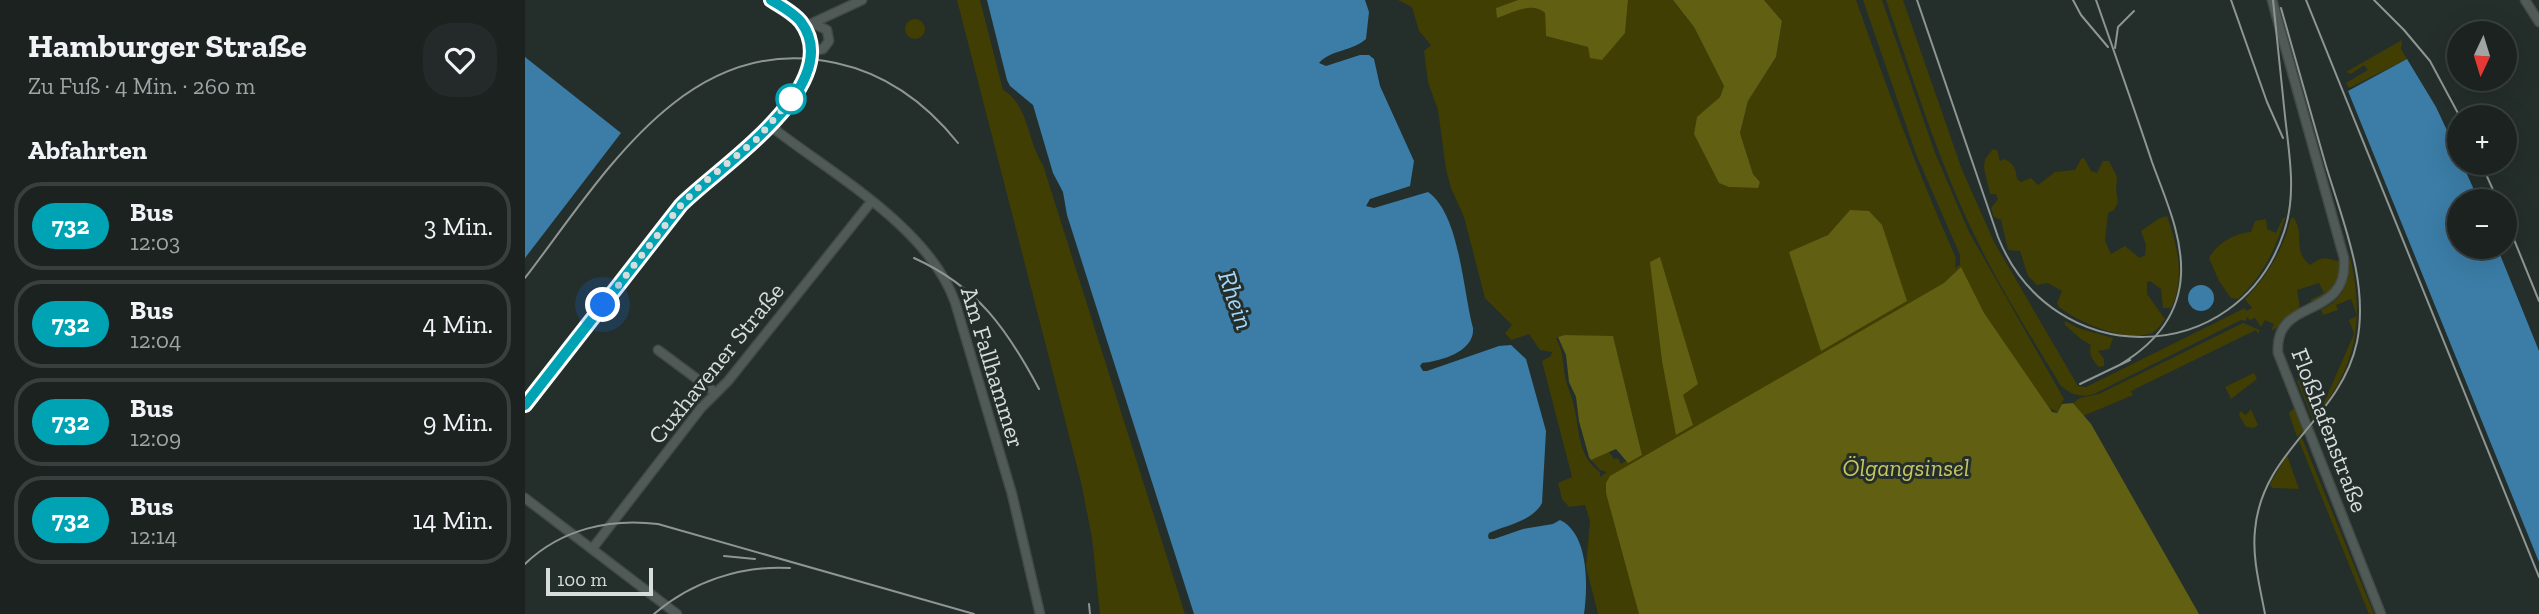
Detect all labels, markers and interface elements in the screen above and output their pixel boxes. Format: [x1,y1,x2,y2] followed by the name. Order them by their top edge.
[2447,21,2517,91] north arrow
[2447,21,2517,259] map controls
[423,23,497,97] button: heart
[28,26,307,65] text: Hamburger Straße
[28,72,255,100] text: Zu Fuß · 4 Min. · 260 m
[776,84,806,114] unlabelled marker
[2447,105,2517,175] button: +
[28,134,147,166] text: Abfahrten
[2447,189,2517,259] button: −
[130,196,173,228] text: Bus
[424,210,493,242] text: 3 Min.
[52,211,89,240] text: 732
[130,228,180,256] text: 12:03
[1211,266,1261,334] water label: Rhein
[642,276,790,450] street label: Cuxhavener Straße
[955,283,1031,451] street label: Am Fallhammer
[585,287,620,322] your location
[130,294,173,326] text: Bus
[422,308,493,340] text: 4 Min.
[52,309,89,338] text: 732
[130,326,182,354] text: 12:04
[2285,344,2375,516] street label: Floßhafenstraße
[130,392,173,424] text: Bus
[423,406,493,438] text: 9 Min.
[52,407,89,436] text: 732
[130,424,181,452] text: 12:09
[1843,453,1969,482] park label: Ölgangsinsel
[130,490,173,522] text: Bus
[412,504,493,536] text: 14 Min.
[52,505,89,534] text: 732
[130,522,177,550] text: 12:14
[546,565,653,597] scale bar
[557,568,607,591] text: 100 m

